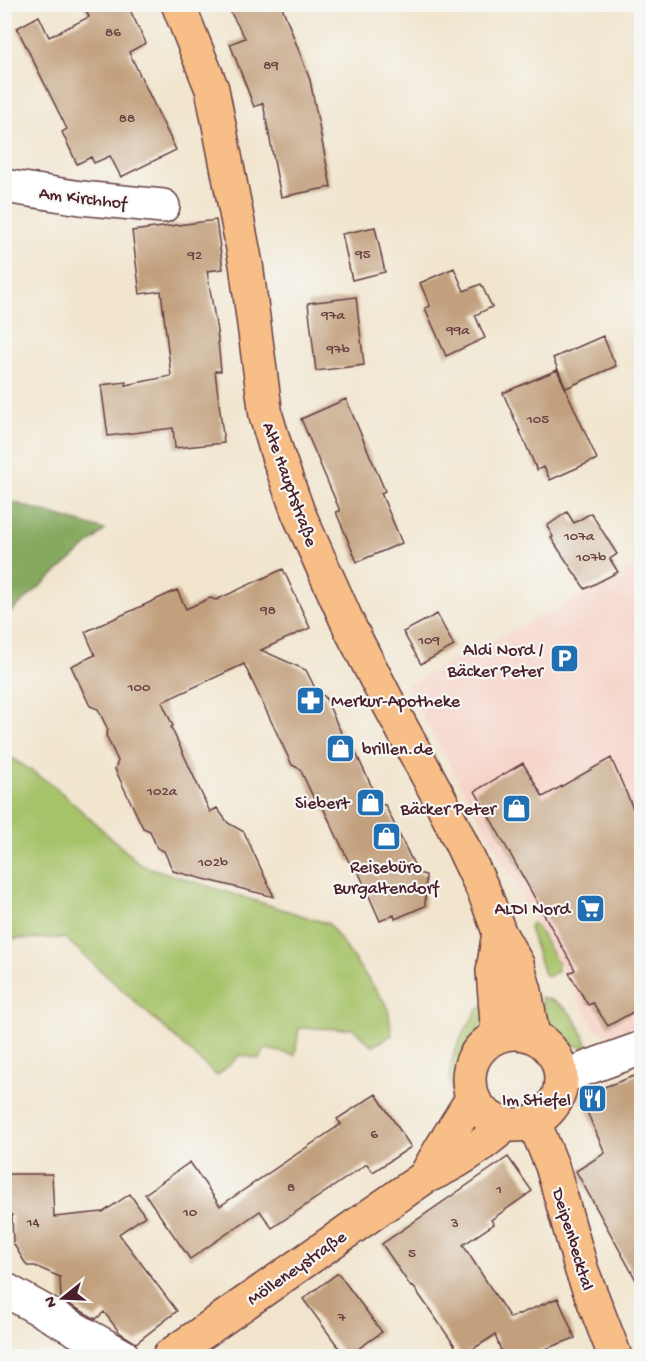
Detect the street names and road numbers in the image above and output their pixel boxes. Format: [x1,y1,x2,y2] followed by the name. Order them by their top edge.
[38,184,129,215] street label: Am Kirchhof
[256,420,321,551] street label: Alte Hauptstraße
[546,1185,597,1293] street label: Deipenbecktal
[244,1227,352,1311] street label: Mölleneystraße

